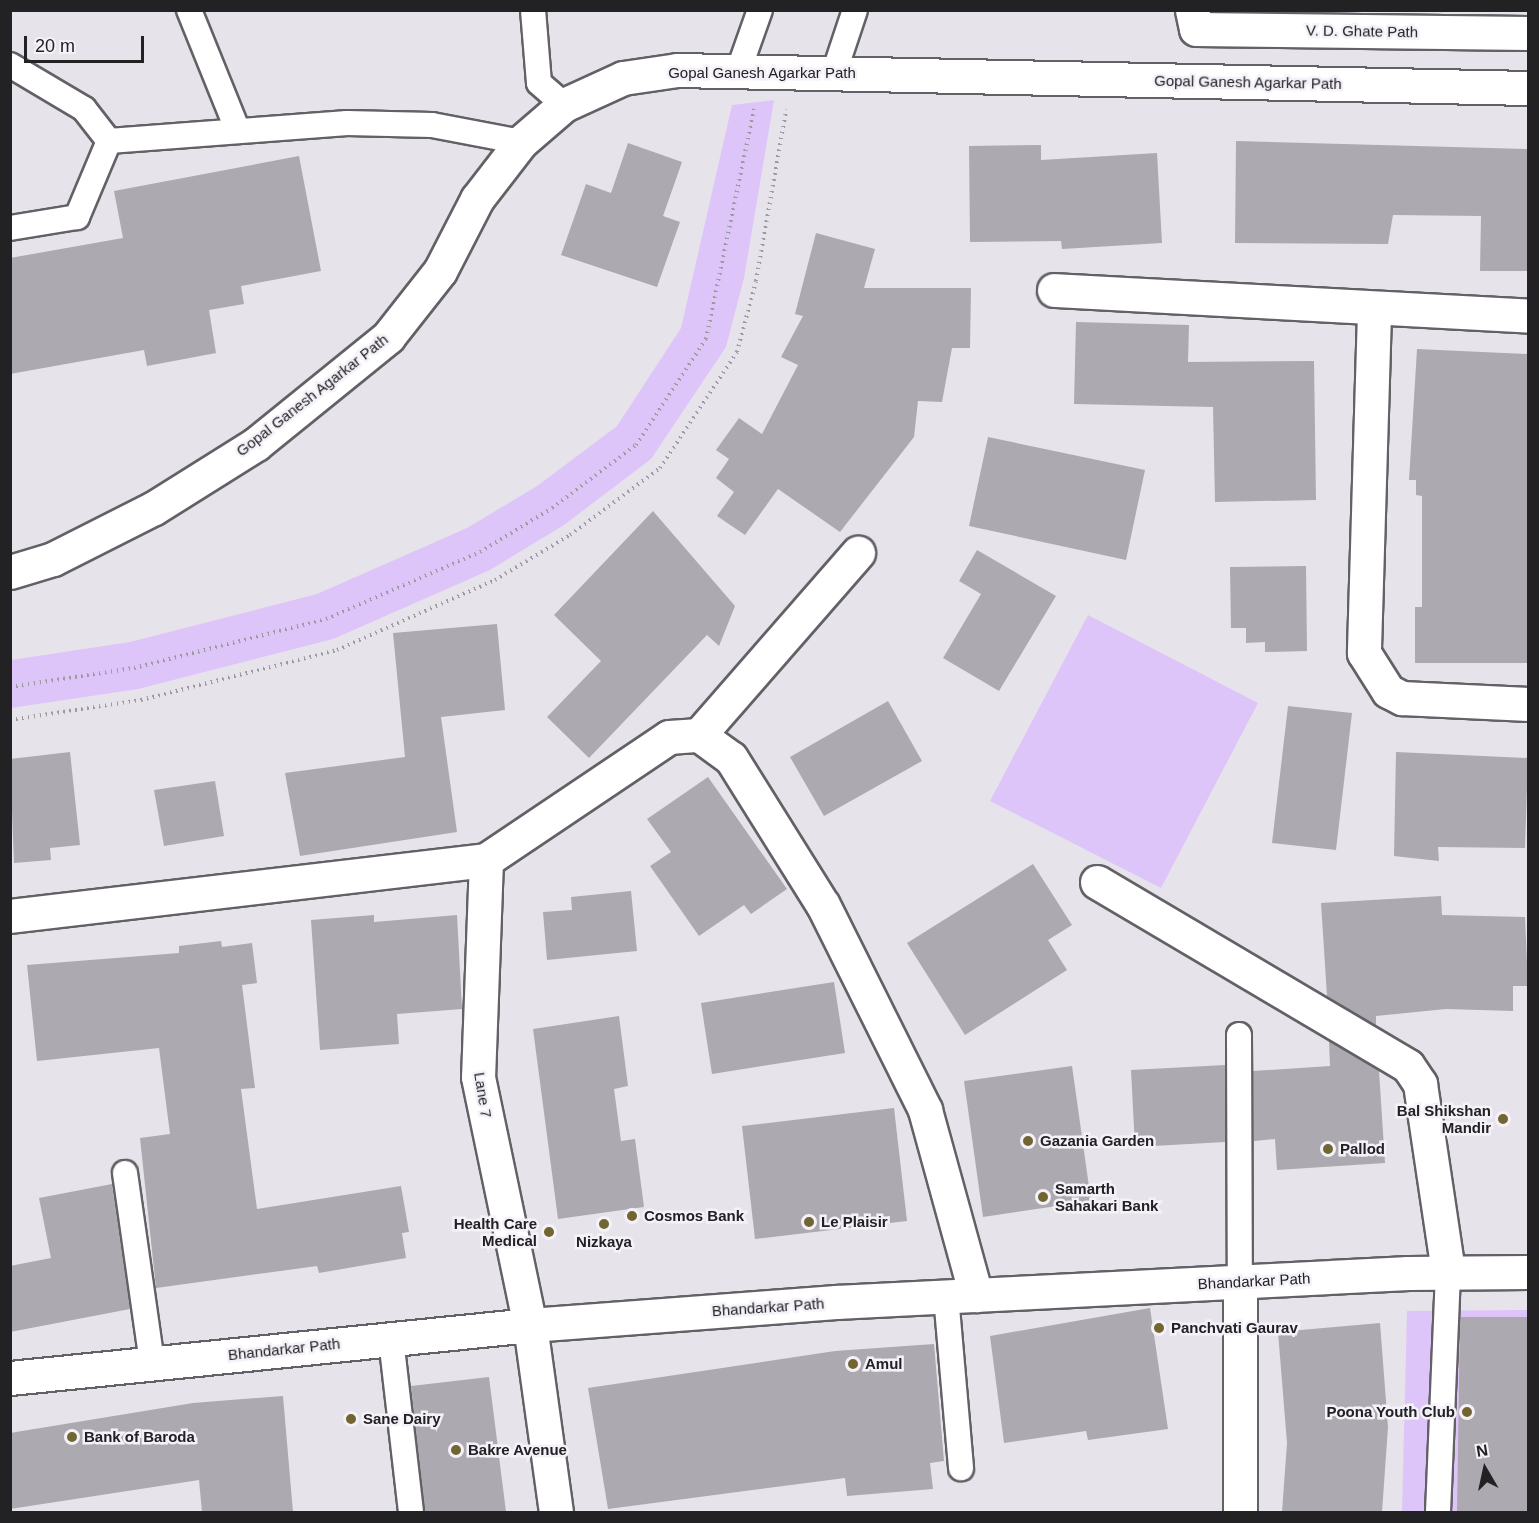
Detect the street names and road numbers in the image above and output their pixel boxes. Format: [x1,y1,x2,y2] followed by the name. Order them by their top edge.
[1306,21,1418,41] street label: V. D. Ghate Path
[668,64,856,82] street label: Gopal Ganesh Agarkar Path
[1154,71,1342,93] street label: Gopal Ganesh Agarkar Path
[232,330,392,460] street label: Gopal Ganesh Agarkar Path
[471,1071,495,1119] street label: Lane 7
[1197,1269,1311,1293] street label: Bhandarkar Path
[711,1294,825,1320] street label: Bhandarkar Path
[227,1334,341,1364] street label: Bhandarkar Path

